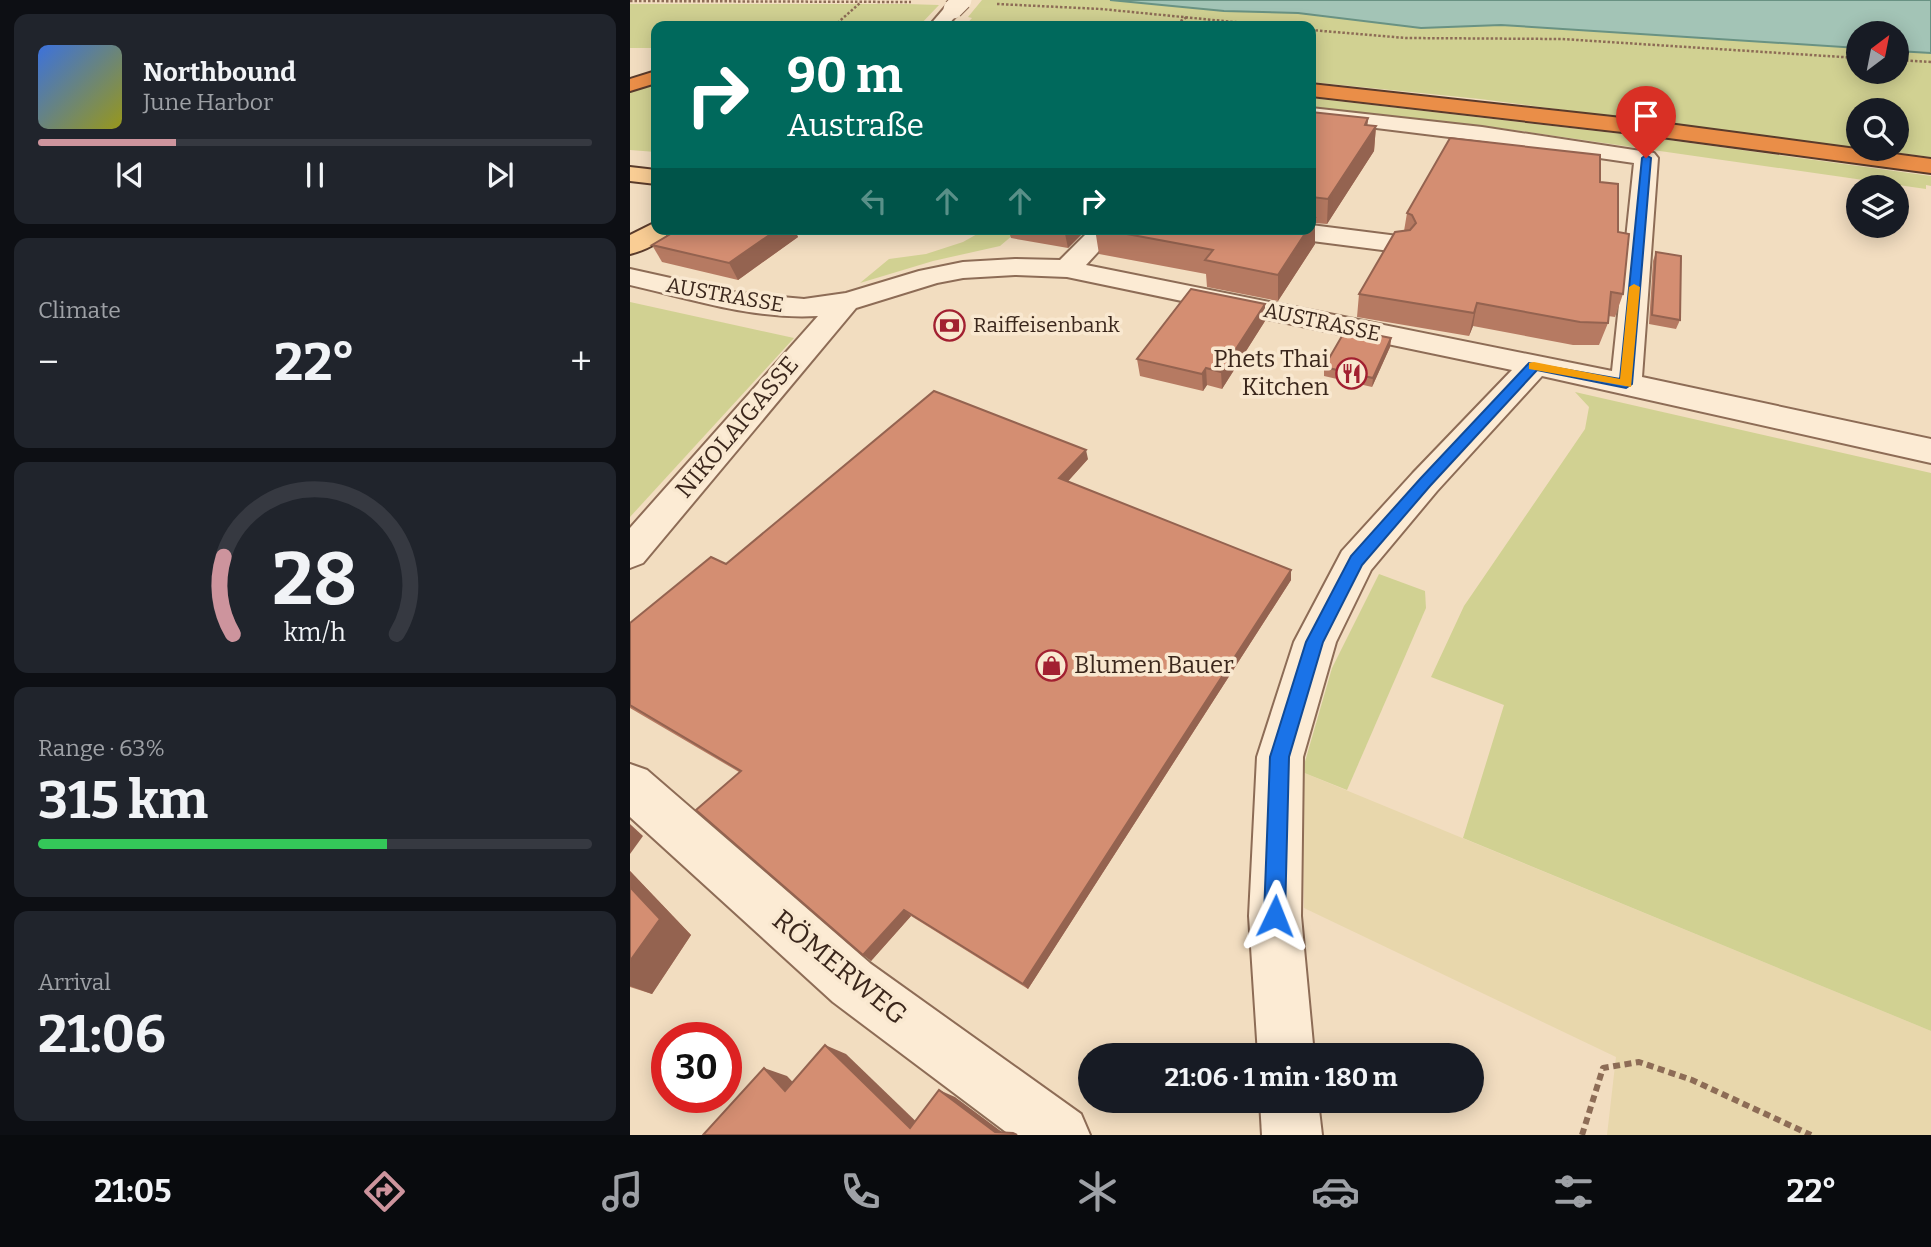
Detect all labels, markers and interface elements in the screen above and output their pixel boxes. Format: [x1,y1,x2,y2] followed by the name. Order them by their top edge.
[1846,21,1909,84] north arrow
[1846,21,1909,238] map controls
[787,46,903,105] text: 90 m
[672,49,763,140] icon: right
[143,57,296,88] text: Northbound
[1616,86,1676,158] pin
[143,88,273,116] text: June Harbor
[1627,97,1665,135] icon: arrive
[1846,98,1909,161] button: search
[787,106,924,144] text: Austraße
[111,156,149,194] icon: previous
[296,156,334,194] icon: pause
[481,156,519,194] icon: next
[1846,175,1909,238] button: layers
[855,182,893,220] icon: left
[928,182,966,220] icon: ahead
[1001,182,1039,220] icon: ahead
[1074,182,1112,220] icon: right
[664,272,786,318] street label: AUSTRASSE
[38,296,121,324] text: Climate
[1261,297,1383,347] street label: AUSTRASSE
[933,308,967,342] bank icon: Raiffeisenbank
[973,312,1120,338] place label: Raiffeisenbank
[274,331,355,394] text: 22°
[38,339,59,385] text: −
[570,339,592,385] text: +
[1213,345,1329,401] place label: Phets Thai Kitchen
[670,351,804,503] street label: NIKOLAIGASSE
[1335,356,1369,390] restaurant icon: Phets Thai Kitchen
[273,536,357,623] text: 28
[284,617,346,647] text: km/h
[1034,648,1068,682] shop icon: Blumen Bauer
[1074,651,1234,679] place label: Blumen Bauer
[38,734,165,762] text: Range · 63%
[38,769,208,832] text: 315 km
[1238,879,1312,953] position arrow
[766,903,914,1031] street label: RÖMERWEG
[38,968,111,996] text: Arrival
[38,1003,166,1066] text: 21:06
[651,1022,742,1113] speed limit sign: 30
[1164,1062,1398,1093] text: 21:06 · 1 min · 180 m
[360,1167,409,1216] icon: directions
[598,1167,647,1216] icon: music
[836,1167,885,1216] icon: phone
[1073,1167,1122,1216] icon: climate
[1311,1167,1360,1216] icon: car
[1549,1167,1598,1216] icon: filters
[94,1172,171,1210] text: 21:05
[1786,1172,1837,1210] text: 22°

